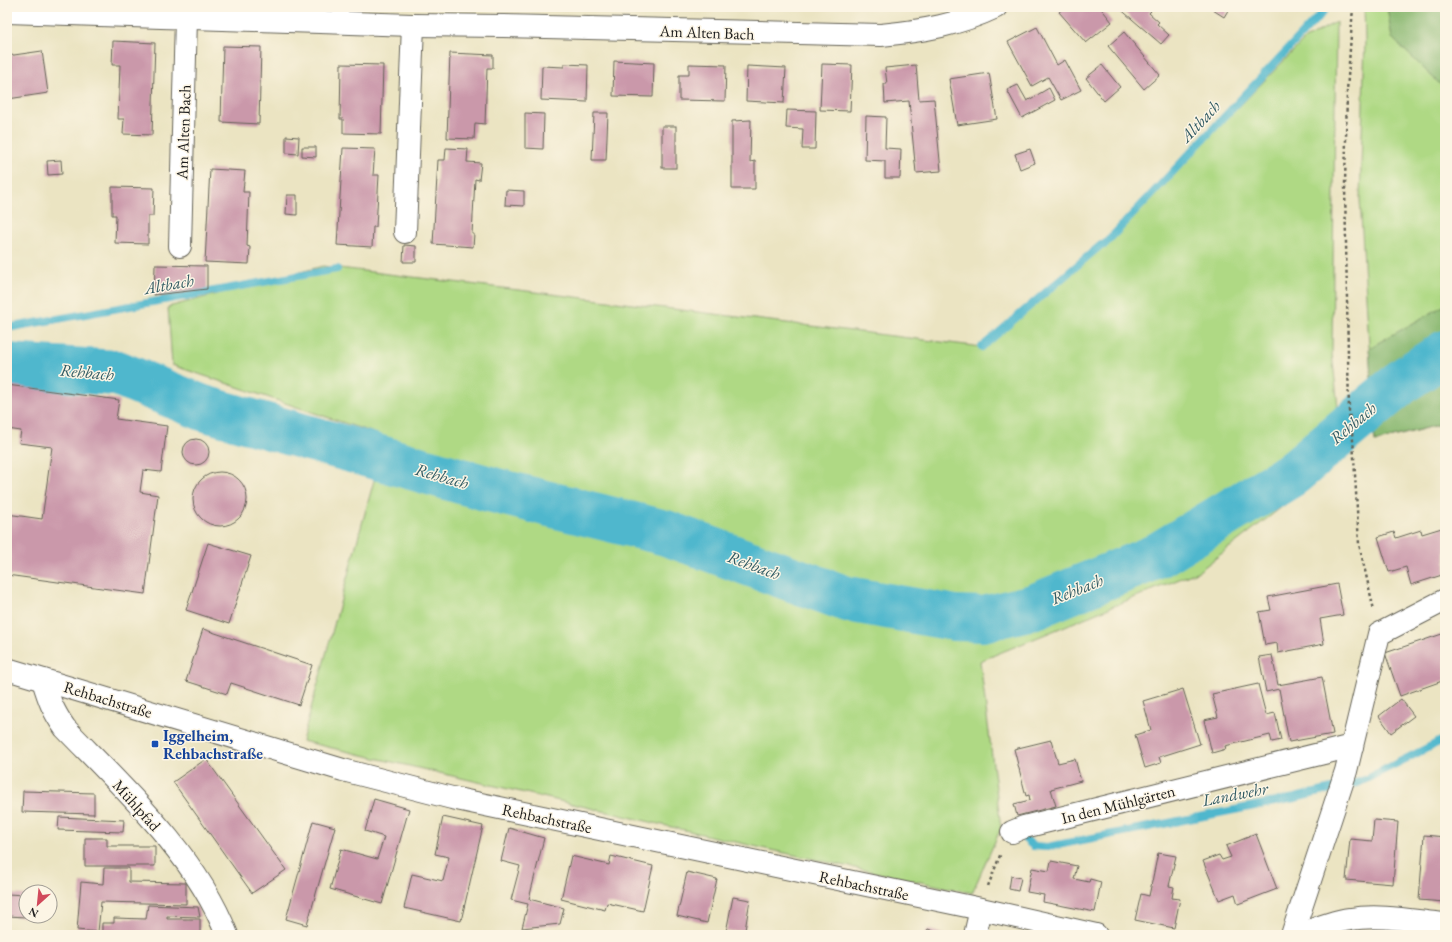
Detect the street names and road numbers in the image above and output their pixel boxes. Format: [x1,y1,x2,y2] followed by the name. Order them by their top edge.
[658,20,755,45] street label: Am Alten Bach
[171,84,196,181] street label: Am Alten Bach
[61,676,155,723] street label: Rehbachstraße
[108,775,166,836] street label: Mühlpfad
[1059,780,1178,829] street label: In den Mühlgärten
[500,799,594,838] street label: Rehbachstraße
[817,866,911,905] street label: Rehbachstraße

